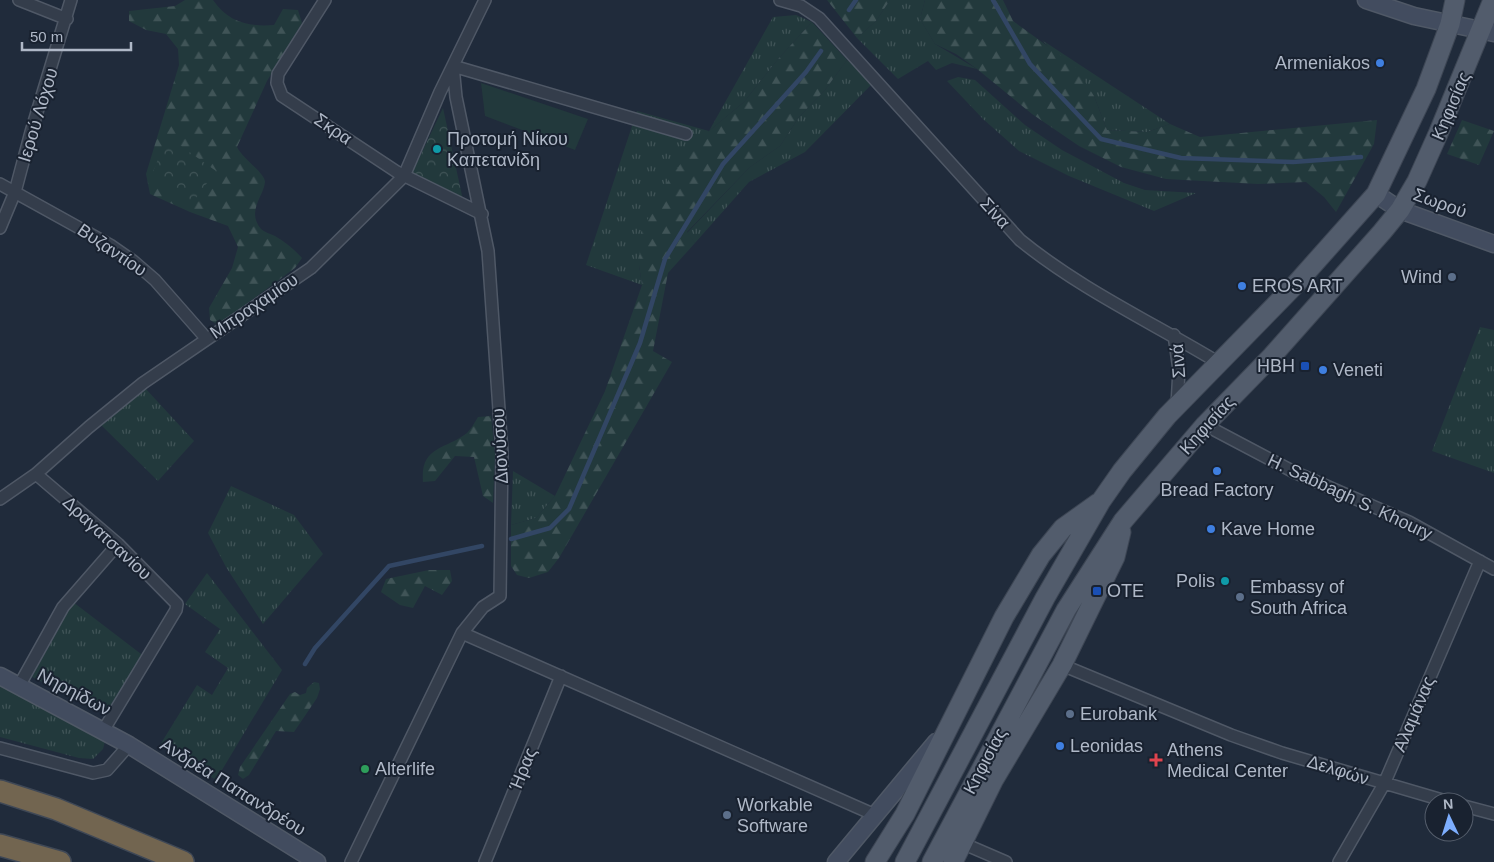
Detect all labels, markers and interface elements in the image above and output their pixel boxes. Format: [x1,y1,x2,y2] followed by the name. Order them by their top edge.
[22,20,131,52] scale bar
[30,28,63,45] text: 50 m
[1275,53,1370,73] place label: Armeniakos
[1374,57,1386,69] marker: Armeniakos
[14,65,62,165] street label: Ιερού Λόχου
[1428,69,1474,143] street label: Κηφισίας
[311,109,355,149] street label: Σκρα
[447,129,568,170] place label: Προτομή Νίκου Καπετανίδη
[431,143,443,155] marker: Προτομή Νίκου Καπετανίδη
[1411,184,1469,222] street label: Σωρού
[976,193,1014,233] street label: Σίνα
[74,220,150,280] street label: Βυζαντίου
[1401,267,1442,287] place label: Wind
[206,269,302,343] street label: Μπραχαμίου
[1446,271,1458,283] marker: Wind
[1252,276,1343,296] place label: EROS ART
[1236,280,1248,292] marker: EROS ART
[1167,343,1189,379] street label: Σινά
[1257,356,1295,376] place label: ΗΒΗ
[1299,360,1311,372] marker: ΗΒΗ
[1333,360,1383,380] place label: Veneti
[1317,364,1329,376] marker: Veneti
[1176,391,1239,458] street label: Κηφισίας
[488,408,512,484] street label: Διονύσου
[1265,450,1435,544] street label: H. Sabbagh S. Khoury
[1211,465,1223,477] marker: Bread Factory
[1160,480,1274,500] place label: Bread Factory
[59,492,155,584] street label: Δραγατσανίου
[1221,519,1315,539] place label: Kave Home
[1205,523,1217,535] marker: Kave Home
[1176,571,1215,591] place label: Polis
[1219,575,1231,587] marker: Polis
[1250,577,1348,618] place label: Embassy of South Africa
[1107,581,1144,601] place label: ΟΤΕ
[1091,585,1103,597] marker: ΟΤΕ
[1234,591,1246,603] marker: Embassy of South Africa
[34,664,114,720] street label: Νηρηίδων
[1389,673,1439,755] street label: Αλαμάνας
[1080,704,1158,724] place label: Eurobank
[1064,708,1076,720] marker: Eurobank
[959,724,1011,797] street label: Κηφισίας
[157,734,309,840] street label: Ανδρέα Παπανδρέου
[1070,736,1143,756] place label: Leonidas
[1054,740,1066,752] marker: Leonidas
[1167,740,1288,781] place label: Athens Medical Center
[505,744,541,794] street label: Ήρας
[1305,751,1371,789] street label: Δελφών
[1149,753,1163,767] marker: Athens Medical Center
[375,759,435,779] place label: Alterlife
[359,763,371,775] marker: Alterlife
[1424,792,1474,842] north arrow
[737,795,813,836] place label: Workable Software
[1442,796,1454,812] text: N
[721,809,733,821] marker: Workable Software

